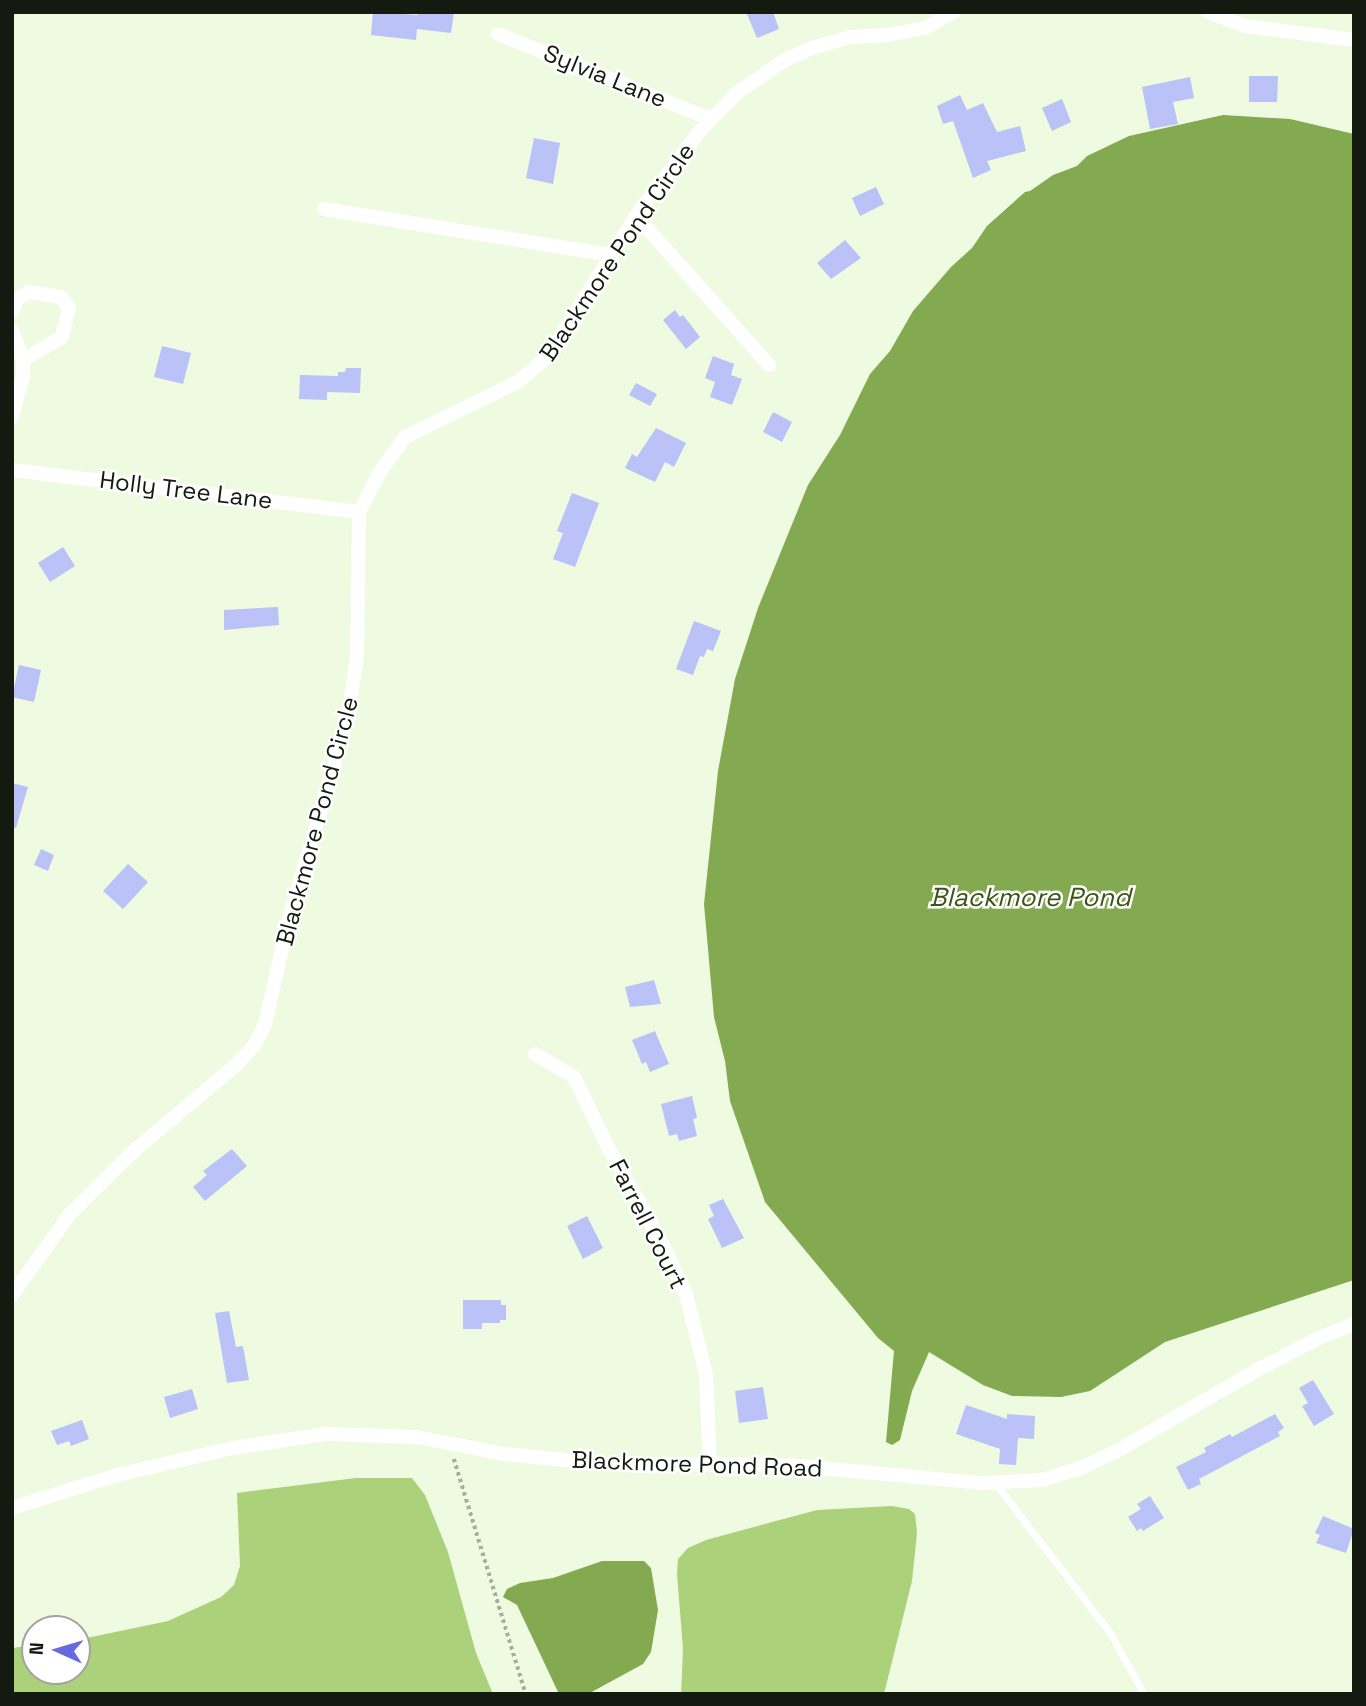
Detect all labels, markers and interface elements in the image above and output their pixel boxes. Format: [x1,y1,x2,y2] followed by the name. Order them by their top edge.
[539,38,671,114] street label: Sylvia Lane
[533,138,701,366] street label: Blackmore Pond Circle
[98,465,274,515] street label: Holly Tree Lane
[270,693,364,949] street label: Blackmore Pond Circle
[929,882,1131,914] water label: Blackmore Pond
[603,1154,693,1294] street label: Farrell Court
[571,1445,823,1483] street label: Blackmore Pond Road
[21,1615,91,1685] north arrow
[24,1641,49,1656] text: N

